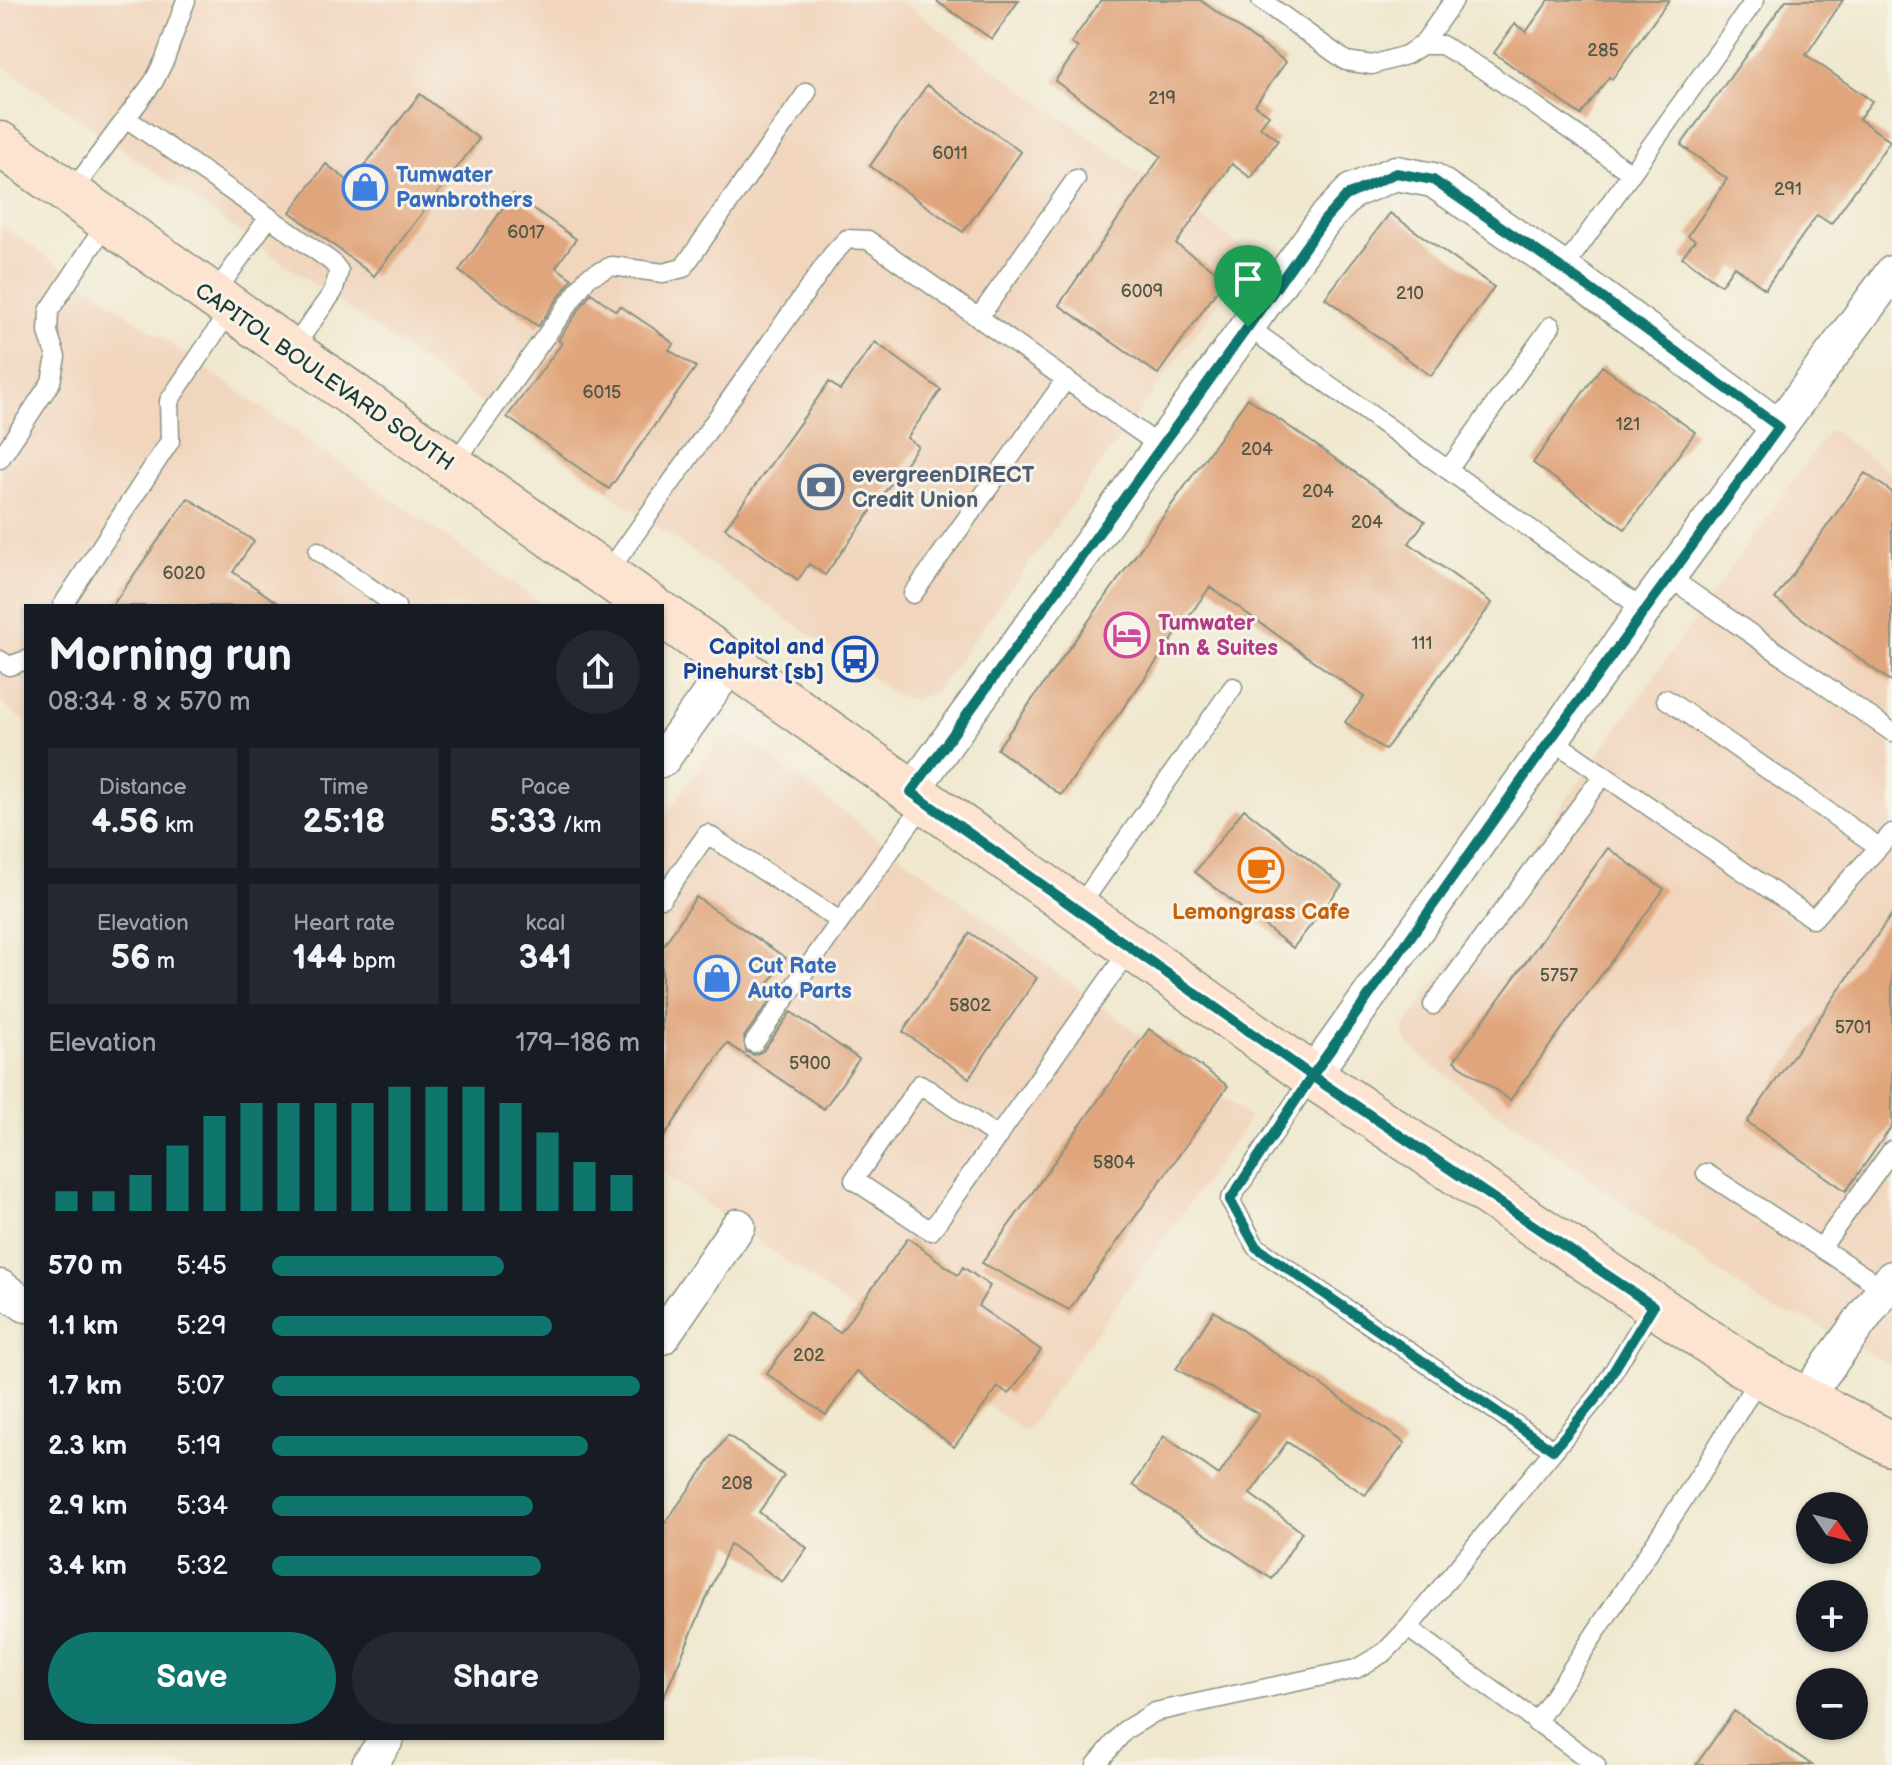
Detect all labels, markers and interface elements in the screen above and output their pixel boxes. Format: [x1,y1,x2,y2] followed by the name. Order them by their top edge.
[1587,40,1619,61] house number: 285
[1148,88,1176,109] house number: 219
[932,143,968,164] house number: 6011
[396,162,533,214] place label: Tumwater Pawnbrothers
[341,163,389,211] shop icon: Tumwater Pawnbrothers
[1774,179,1802,200] house number: 291
[507,222,545,243] house number: 6017
[1214,245,1282,327] pin
[1226,257,1270,301] icon: arrive
[189,277,459,477] street label: CAPITOL BOULEVARD SOUTH
[1121,281,1163,302] house number: 6009
[1396,283,1424,304] house number: 210
[583,382,621,403] house number: 6015
[1616,414,1640,435] house number: 121
[1241,439,1273,460] house number: 204
[852,462,1035,514] place label: evergreenDIRECT Credit Union
[797,463,845,511] bank icon: evergreenDIRECT Credit Union
[1302,481,1334,502] house number: 204
[1351,512,1383,533] house number: 204
[163,563,205,584] house number: 6020
[1158,610,1278,662] place label: Tumwater Inn & Suites
[1103,611,1151,659] hotel icon: Tumwater Inn & Suites
[48,630,292,683] text: Morning run
[556,630,640,714] button: share
[1412,633,1432,654] house number: 111
[683,634,824,686] place label: Capitol and Pinehurst [sb]
[831,635,879,683] bus stop icon: Capitol and Pinehurst [sb]
[48,687,250,718] text: 08:34 · 8 × 570 m
[99,774,187,801] text: Distance
[320,774,368,801] text: Time
[520,774,570,801] text: Pace
[91,801,159,842] text: 4.56
[303,801,385,842] text: 25:18
[489,801,557,842] text: 5:33
[159,812,194,839] text: km
[557,812,602,839] text: /km
[1237,846,1285,894] cafe icon: Lemongrass Cafe
[1172,899,1350,926] place label: Lemongrass Cafe
[97,910,189,937] text: Elevation
[293,910,395,937] text: Heart rate
[526,910,565,937] text: kcal
[110,937,151,978] text: 56
[292,937,347,978] text: 144
[519,937,572,978] text: 341
[151,948,175,975] text: m
[347,948,396,975] text: bpm
[747,953,852,1005] place label: Cut Rate Auto Parts
[693,954,741,1002] shop icon: Cut Rate Auto Parts
[1540,965,1578,986] house number: 5757
[949,995,991,1016] house number: 5802
[1835,1017,1871,1038] house number: 5701
[48,1028,156,1059] text: Elevation
[515,1028,640,1059] text: 179–186 m
[789,1053,831,1074] house number: 5900
[1093,1152,1135,1173] house number: 5804
[48,1251,123,1282] text: 570 m
[176,1251,227,1282] text: 5:45
[48,1311,118,1342] text: 1.1 km
[176,1311,227,1342] text: 5:29
[793,1345,825,1366] house number: 202
[48,1371,122,1402] text: 1.7 km
[176,1371,224,1402] text: 5:07
[48,1431,127,1462] text: 2.3 km
[176,1431,221,1462] text: 5:19
[721,1473,753,1494] house number: 208
[48,1491,127,1522] text: 2.9 km
[176,1491,228,1522] text: 5:34
[1796,1492,1868,1564] north arrow
[1796,1492,1868,1740] map controls
[48,1551,127,1582] text: 3.4 km
[176,1551,227,1582] text: 5:32
[1796,1580,1868,1652] button: +
[48,1632,336,1724] button: Save
[352,1632,640,1724] button: Share
[1796,1668,1868,1740] button: −

